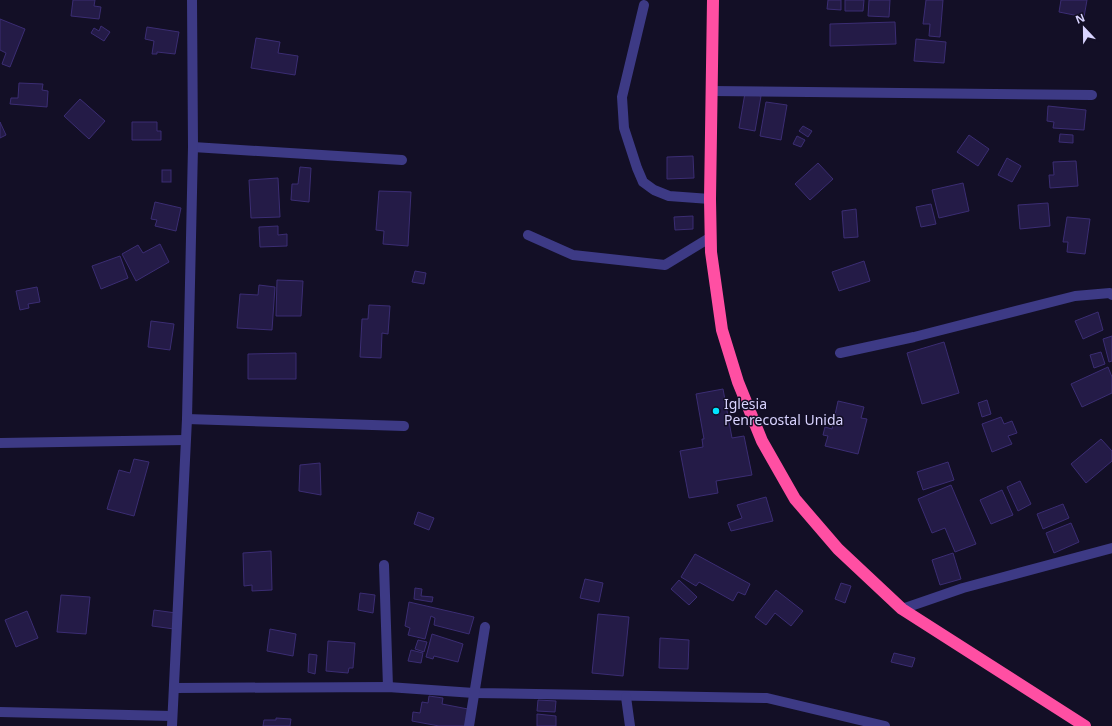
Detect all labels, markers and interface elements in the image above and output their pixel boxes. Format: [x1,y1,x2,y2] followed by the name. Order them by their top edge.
[1064,8,1104,48] north arrow
[1073,10,1087,27] text: N
[724,394,843,429] place label: Iglesia Penrecostal Unida
[711,406,721,416] marker: Iglesia Penrecostal Unida

